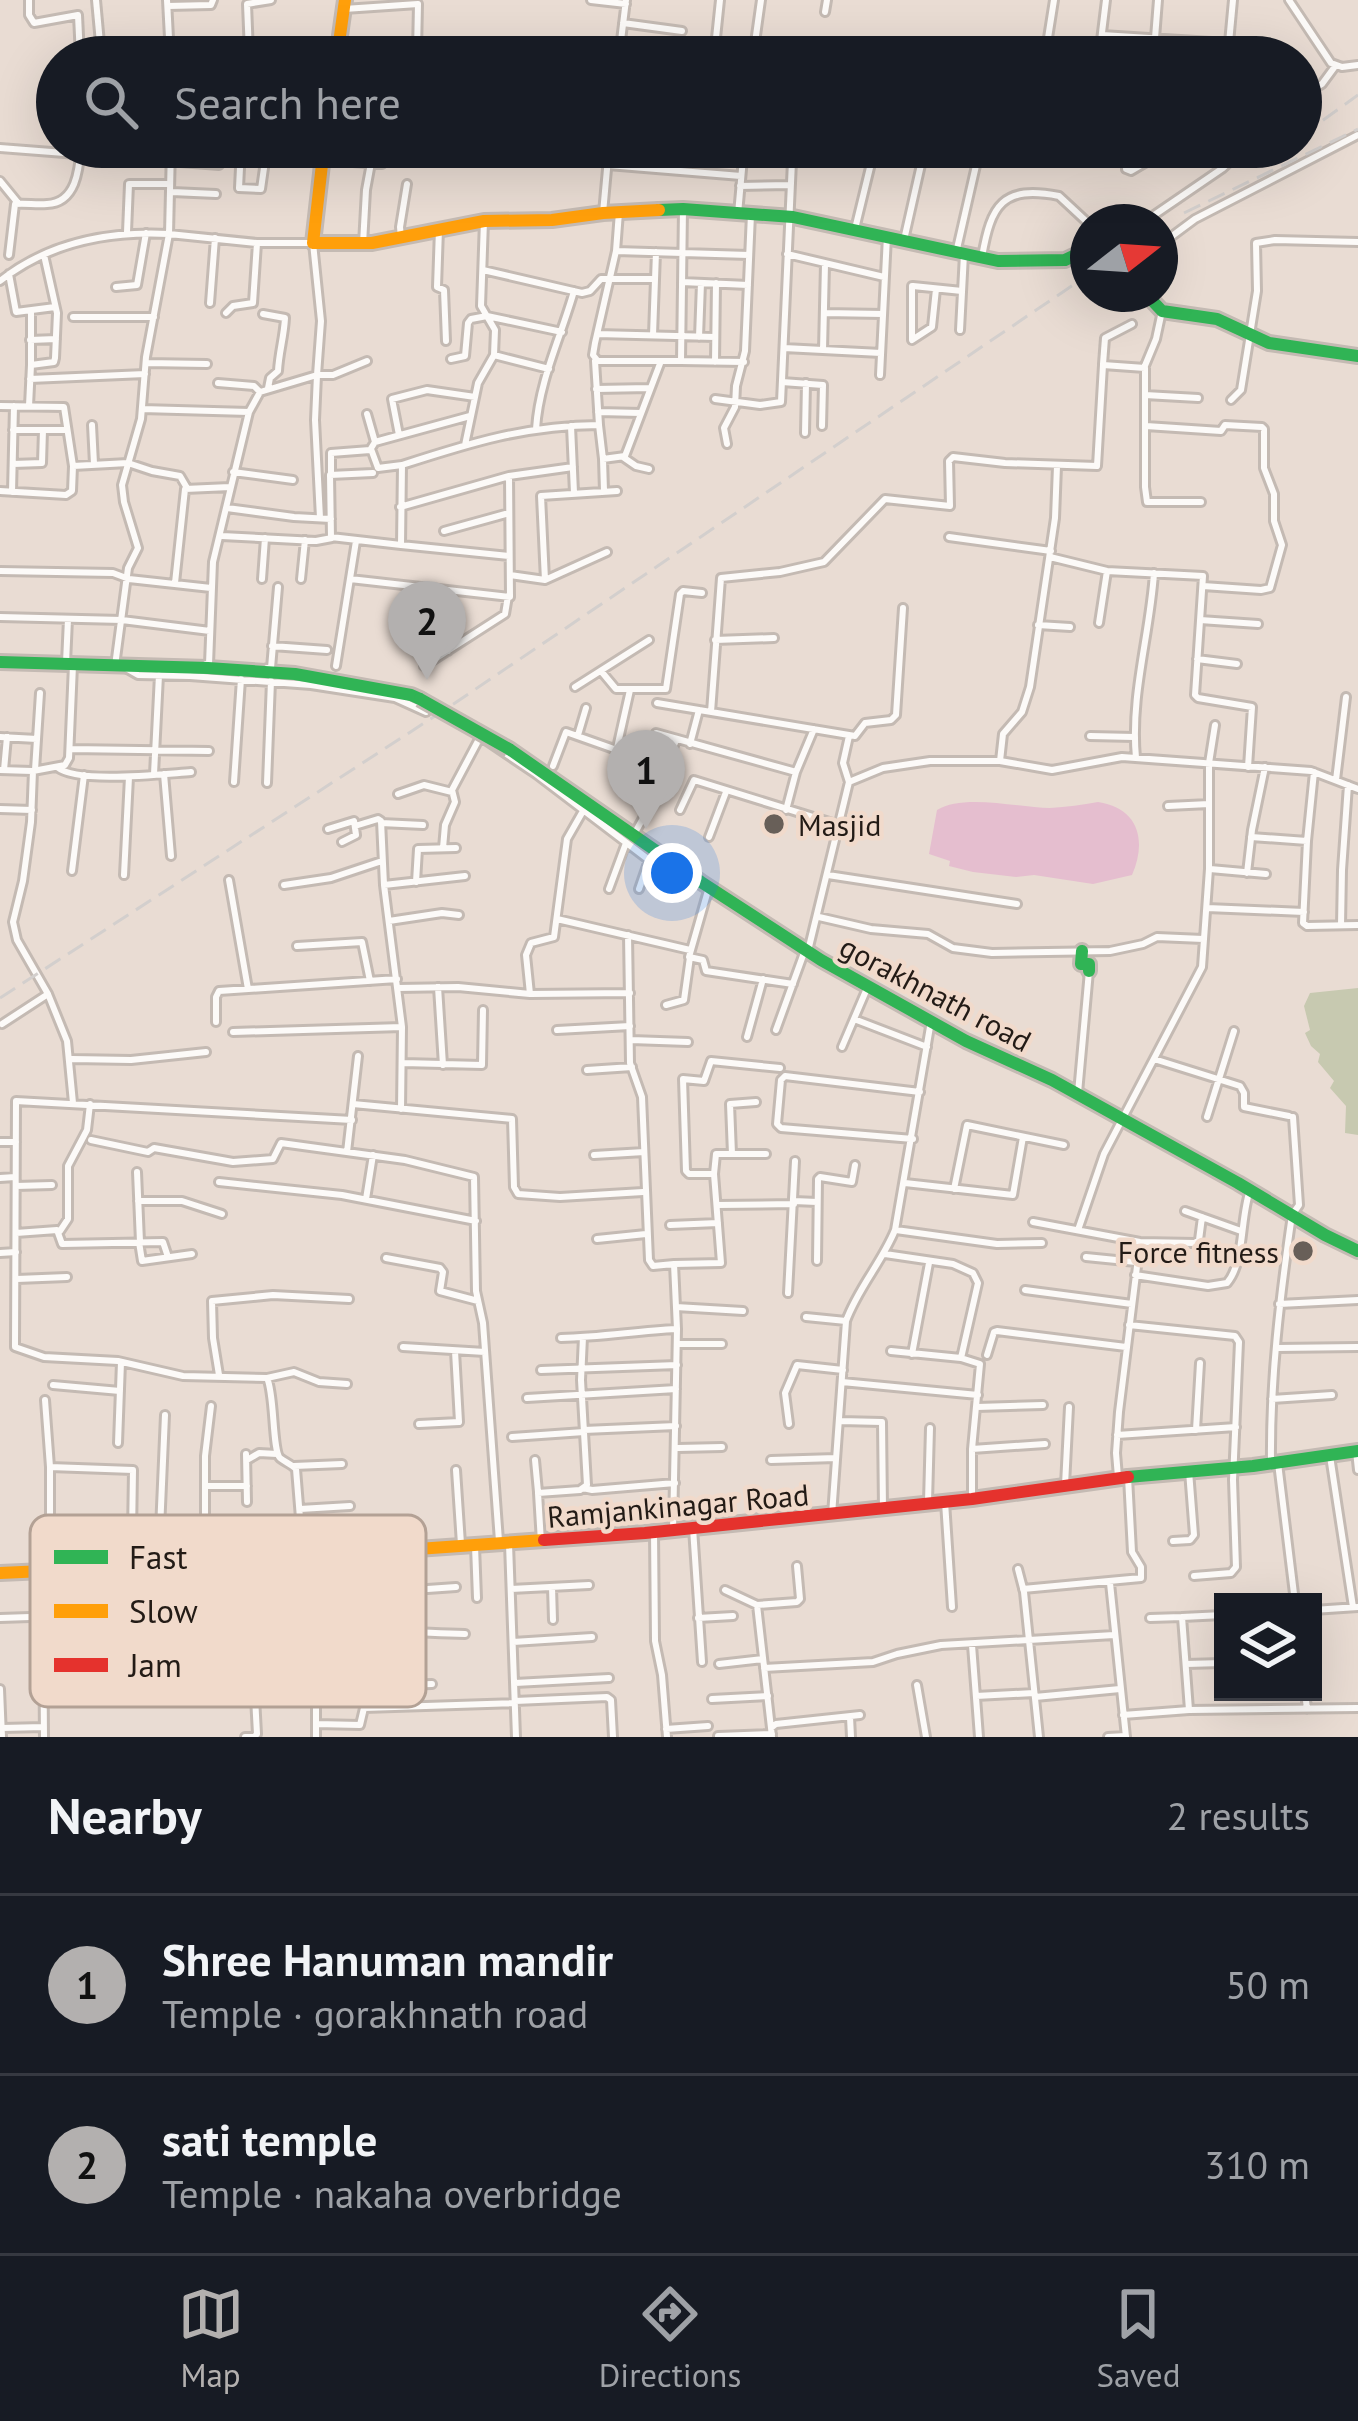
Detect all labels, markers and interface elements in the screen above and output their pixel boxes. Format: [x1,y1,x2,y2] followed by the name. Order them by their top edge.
[36,36,1322,168] search box
[78,69,144,135] icon: search
[174,73,401,131] text: Search here
[1070,204,1178,312] north arrow
[388,581,466,680] pin: 2
[607,730,685,829] pin: 1
[798,805,881,844] place label: Masjid
[761,811,787,837] marker: Masjid
[642,843,702,903] your location
[834,926,1038,1060] street label: gorakhnath road
[1118,1232,1279,1271] place label: Force fitness
[1290,1238,1316,1264] marker: Force fitness
[546,1474,810,1536] street label: Ramjankinagar Road
[30,1515,426,1707] legend
[129,1535,188,1578] text: Fast
[129,1589,198,1632] text: Slow
[1214,1593,1322,1701] map controls
[1214,1593,1322,1701] button: layers
[127,1643,182,1686] text: Jam
[48,1782,202,1848] text: Nearby
[1167,1790,1310,1841] text: 2 results
[162,1930,613,1988] text: Shree Hanuman mandir
[76,1959,98,2010] text: 1
[1225,1959,1310,2010] text: 50 m
[162,1988,588,2039] text: Temple · gorakhnath road
[162,2110,377,2168] text: sati temple
[76,2139,98,2190] text: 2
[1204,2139,1310,2190] text: 310 m
[162,2168,622,2219] text: Temple · nakaha overbridge
[178,2281,244,2396] tab: Map
[599,2281,741,2396] tab: Directions
[1096,2281,1180,2396] tab: Saved

